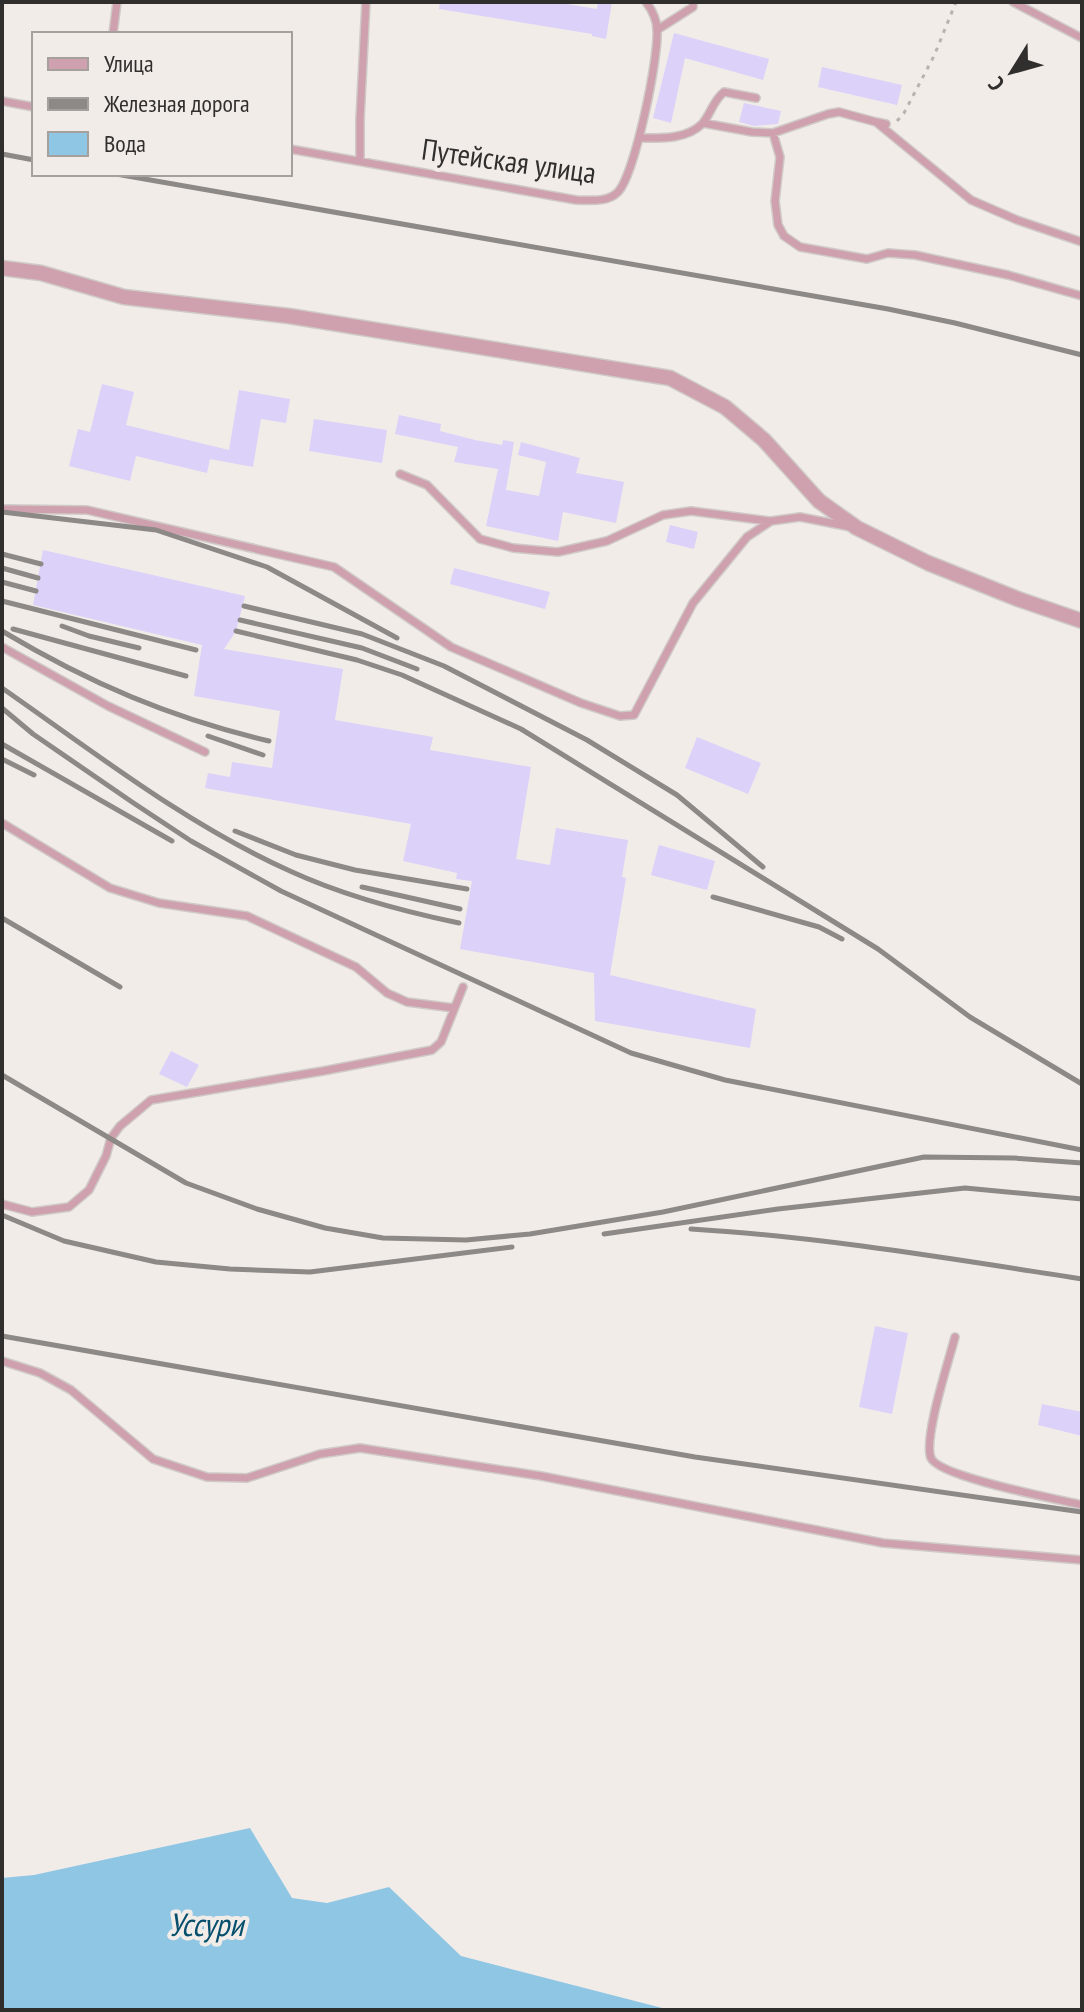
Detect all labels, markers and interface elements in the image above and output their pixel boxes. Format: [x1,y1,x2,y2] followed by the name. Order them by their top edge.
[32,32,292,176] legend
[972,32,1052,112] north arrow
[104,48,154,79] text: Улица
[982,72,1010,96] text: С
[103,88,250,119] text: Железная дорога
[104,128,146,159] text: Вода
[419,128,599,192] street label: Путейская улица
[169,1903,246,1945] water label: Уссури

